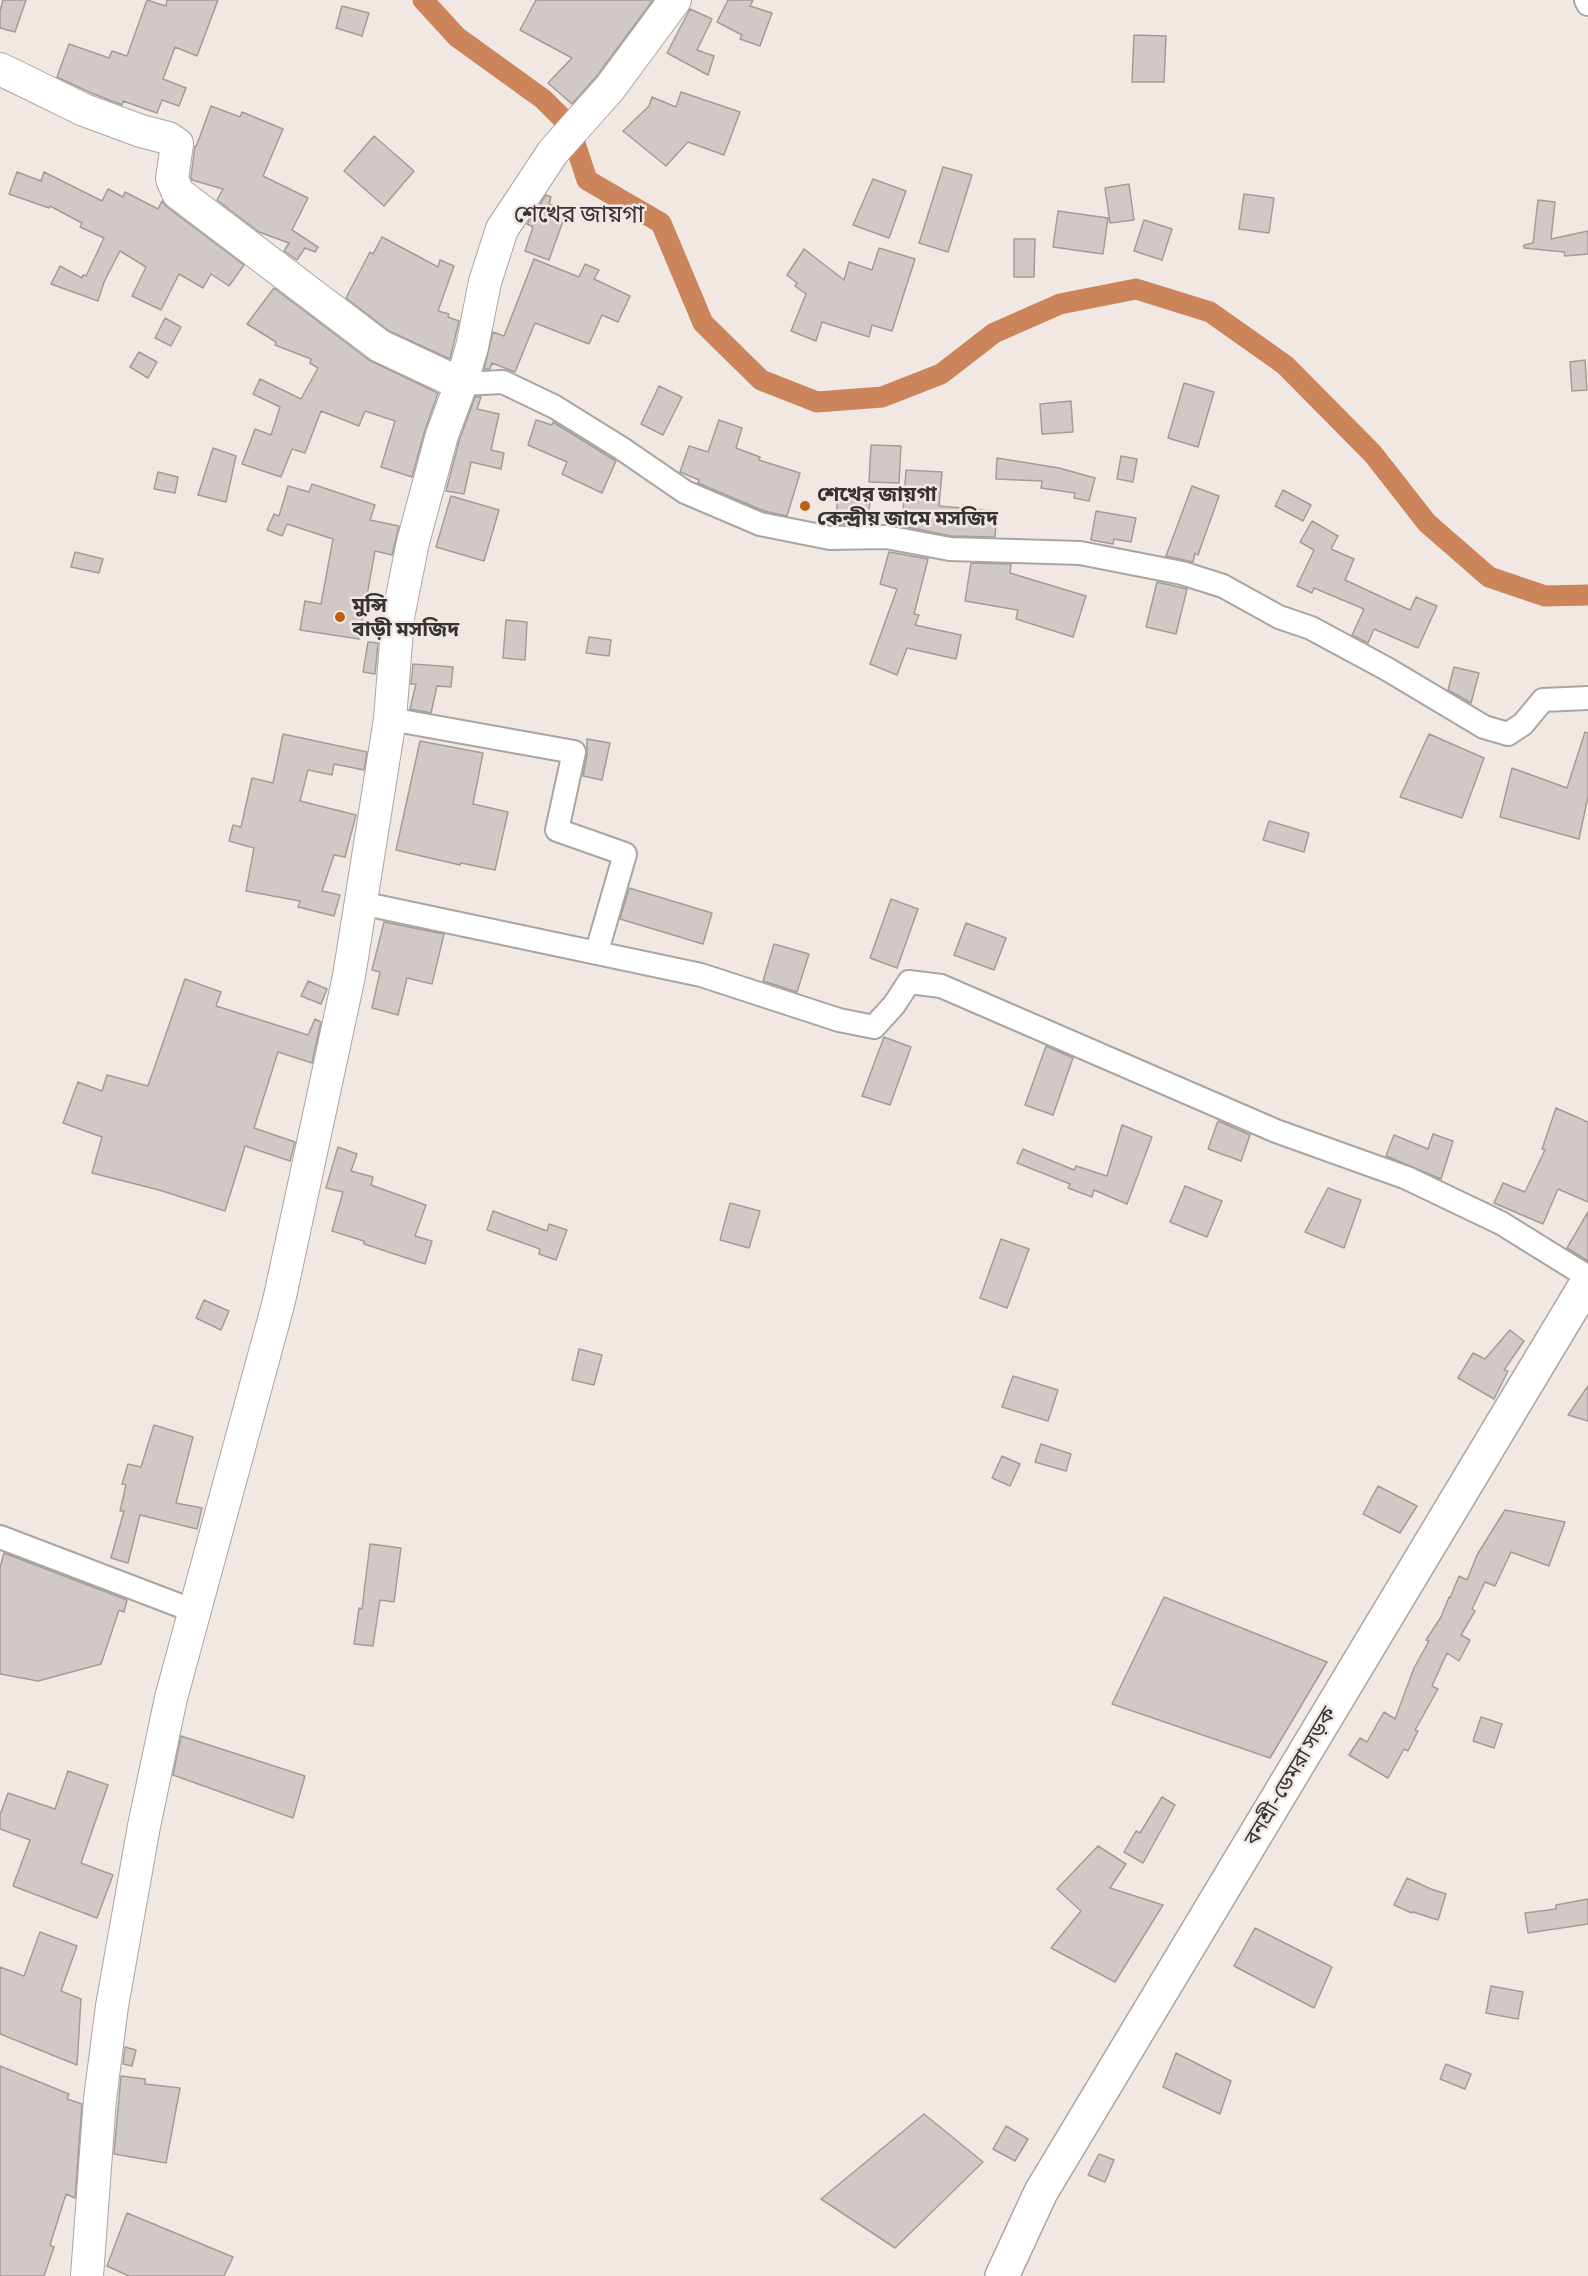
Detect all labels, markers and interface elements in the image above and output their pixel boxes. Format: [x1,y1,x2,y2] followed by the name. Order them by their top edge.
[514,200,644,228] district label: শেখের জায়গা
[817,481,998,531] place label: শেখের জায়গা কেন্দ্রীয় জামে মসজিদ
[798,499,812,513] marker: শেখের জায়গা কেন্দ্রীয় জামে মসজিদ
[352,592,459,642] place label: মুন্সি বাড়ী মসজিদ
[333,610,347,624] marker: মুন্সি বাড়ী মসজিদ
[1239,1702,1341,1850] street label: বনশ্রী-ডেমরা সড়ক

